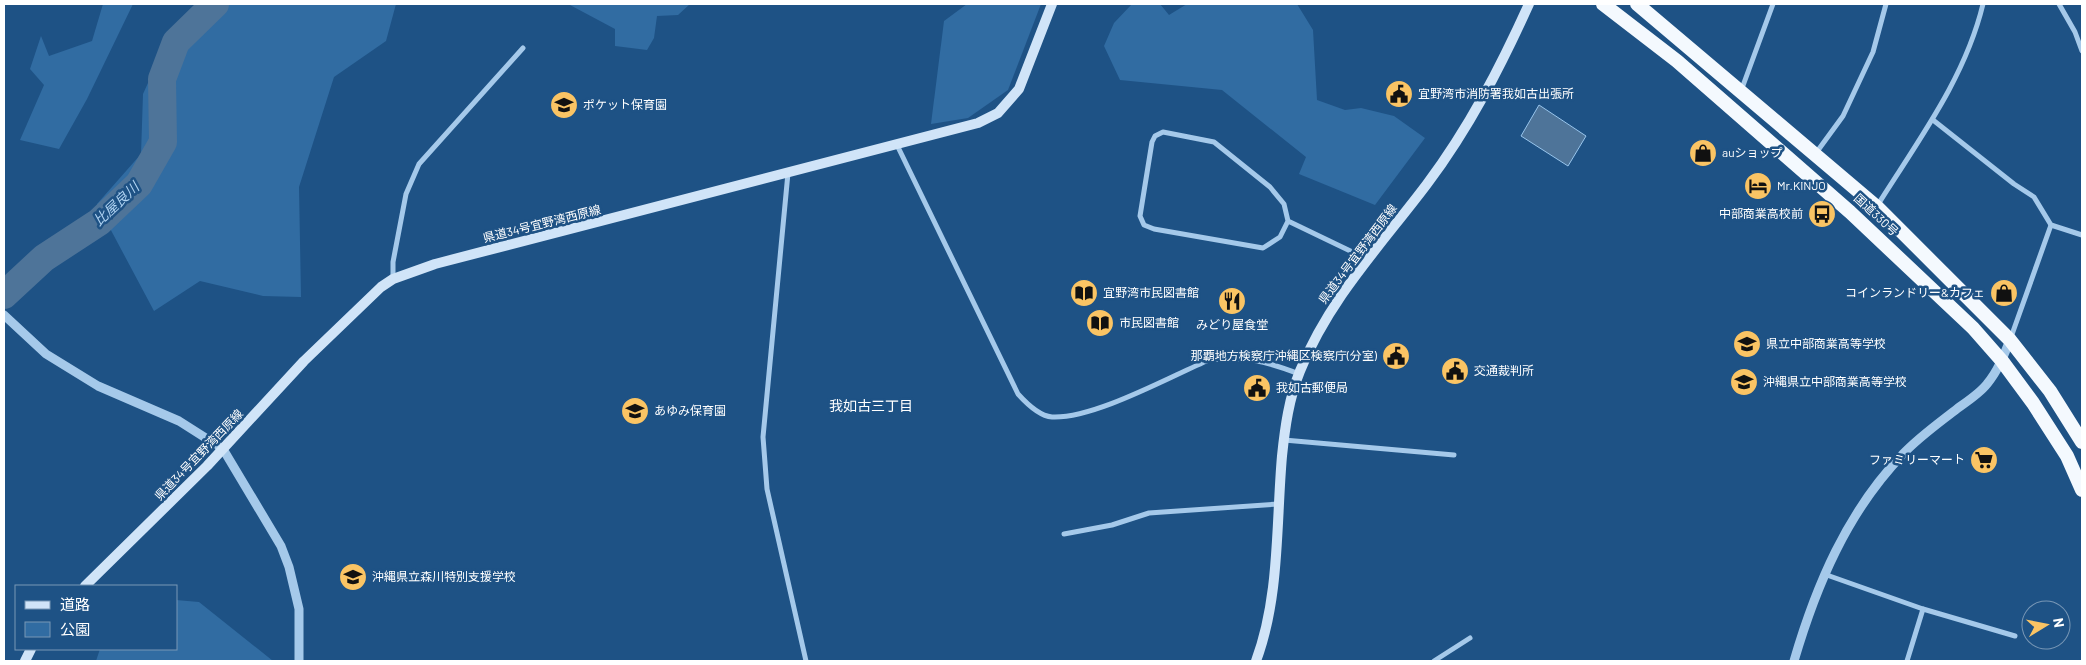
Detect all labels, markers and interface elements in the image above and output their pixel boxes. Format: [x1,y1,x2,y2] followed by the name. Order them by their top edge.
[1384,79,1414,109] public building icon: 宜野湾市消防署我如古出張所
[1418,86,1574,100] place label: 宜野湾市消防署我如古出張所
[549,90,579,120] school or university icon: ポケット保育園
[583,97,667,111] place label: ポケット保育園
[1688,138,1718,168] shop icon: auショップ
[1722,145,1783,159] place label: auショップ
[1743,171,1773,201] hotel icon: Mr.KINJO
[89,177,143,229] water label: 比屋良川
[1777,178,1826,192] place label: Mr.KINJO
[1852,190,1902,238] street label: 国道330号
[1807,199,1837,229] bus stop icon: 中部商業高校前
[1315,201,1399,306] street label: 県道34号宜野湾西原線
[481,202,602,244] street label: 県道34号宜野湾西原線
[1719,206,1803,220] place label: 中部商業高校前
[1069,278,1099,308] library icon: 宜野湾市民図書館
[1989,278,2019,308] shop icon: コインランドリー&カフェ
[1103,285,1199,299] place label: 宜野湾市民図書館
[1845,285,1985,299] place label: コインランドリー&カフェ
[1217,286,1247,316] restaurant icon: みどり屋食堂
[1085,308,1115,338] library icon: 市民図書館
[1119,315,1179,329] place label: 市民図書館
[1196,317,1268,331] place label: みどり屋食堂
[1732,329,1762,359] school or university icon: 県立中部商業高等学校
[1766,336,1886,350] place label: 県立中部商業高等学校
[1381,341,1411,371] public building icon: 那覇地方検察庁沖縄区検察庁(分室)
[1191,348,1378,362] place label: 那覇地方検察庁沖縄区検察庁(分室)
[1440,356,1470,386] public building icon: 交通裁判所
[1474,363,1534,377] place label: 交通裁判所
[1729,367,1759,397] school or university icon: 沖縄県立中部商業高等学校
[1242,373,1272,403] public building icon: 我如古郵便局
[1763,374,1907,388] place label: 沖縄県立中部商業高等学校
[1276,380,1348,394] place label: 我如古郵便局
[620,396,650,426] school or university icon: あゆみ保育園
[829,397,913,414] district label: 我如古三丁目
[654,403,726,417] place label: あゆみ保育園
[151,406,245,503] street label: 県道34号宜野湾西原線
[1969,445,1999,475] supermarket icon: ファミリーマート
[1869,452,1965,466] place label: ファミリーマート
[338,562,368,592] school or university icon: 沖縄県立森川特別支援学校
[372,569,516,583] place label: 沖縄県立森川特別支援学校
[15,585,178,650] legend
[60,595,90,613] text: 道路
[2021,600,2071,650] north arrow
[2050,617,2068,629] text: N
[60,620,90,638] text: 公園

